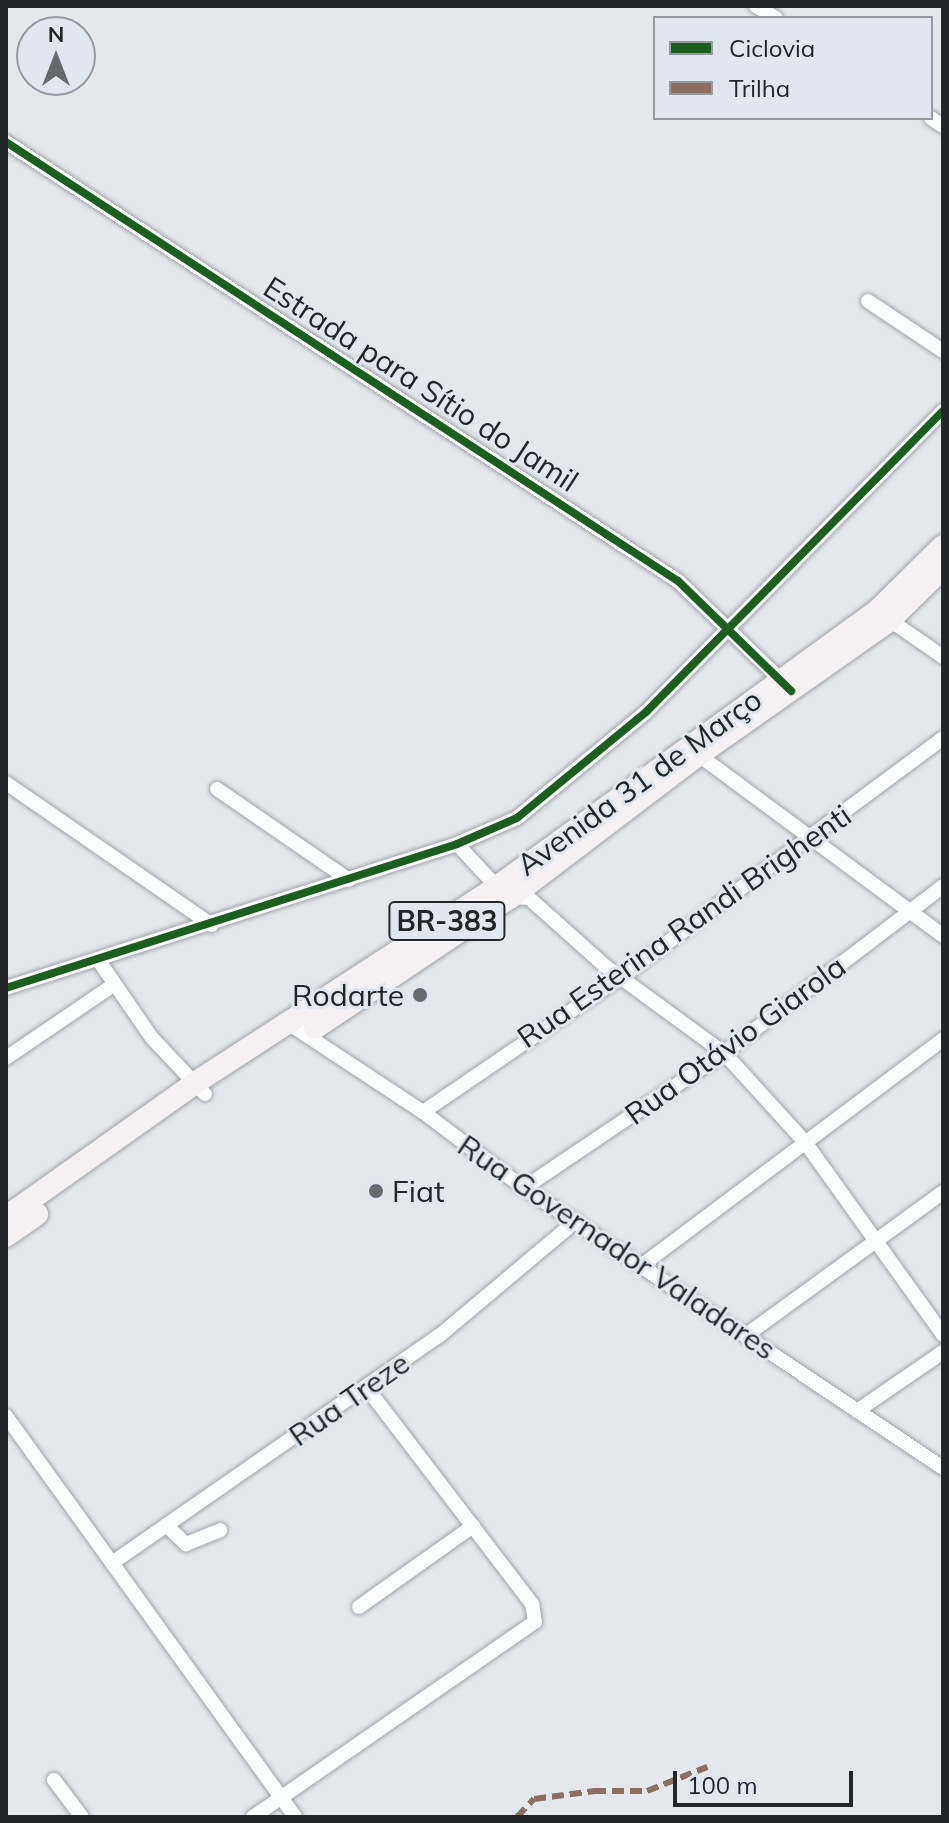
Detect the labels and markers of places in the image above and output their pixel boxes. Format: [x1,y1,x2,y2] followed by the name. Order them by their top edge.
[292,977,404,1013] place label: Rodarte
[411,986,429,1004] marker: Rodarte
[392,1173,444,1209] place label: Fiat
[367,1182,385,1200] marker: Fiat

